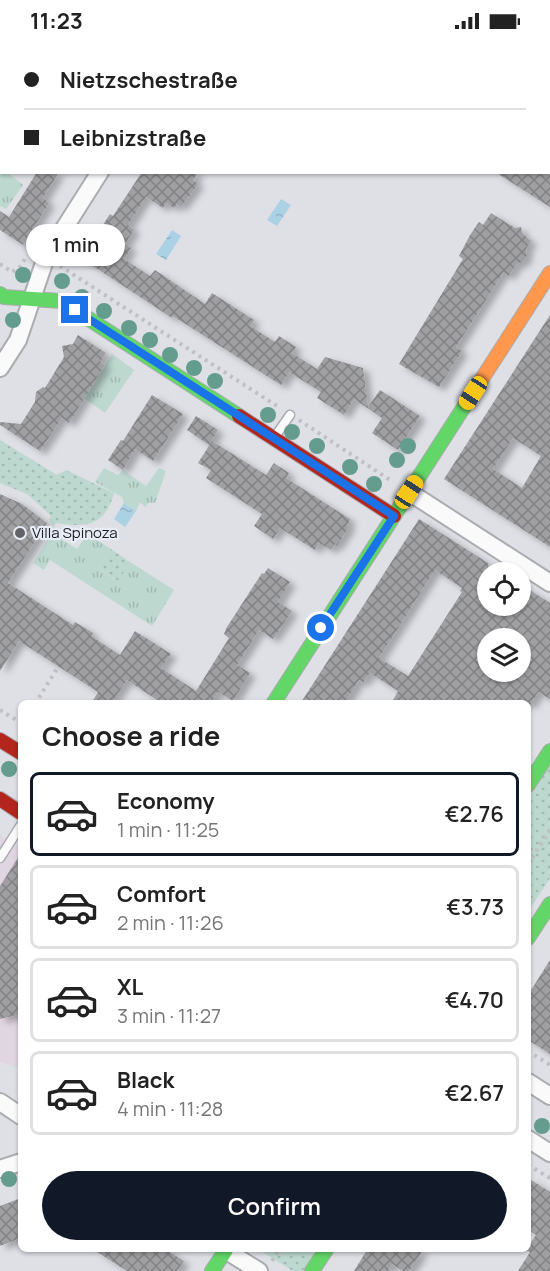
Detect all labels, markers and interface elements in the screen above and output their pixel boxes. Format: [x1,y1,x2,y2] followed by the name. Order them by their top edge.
[30,6,83,36] text: 11:23
[60,65,238,95] text: Nietzschestraße
[60,123,206,153] text: Leibnizstraße
[26,223,124,265] callout: 1 min
[52,231,99,258] text: 1 min
[61,296,88,323] route end
[456,373,490,413] car
[392,472,426,512] car
[32,522,117,543] place label: Villa Spinoza
[13,526,27,540] marker: Villa Spinoza
[477,562,531,682] map controls
[477,562,531,616] button: locate
[307,614,334,641] route start
[477,628,531,682] button: layers
[42,717,220,754] text: Choose a ride
[117,786,215,816] text: Economy
[45,787,99,841] icon: car
[445,799,504,829] text: €2.76
[117,816,219,843] text: 1 min · 11:25
[117,879,206,909] text: Comfort
[45,880,99,934] icon: car
[446,892,504,922] text: €3.73
[117,909,224,936] text: 2 min · 11:26
[117,972,143,1002] text: XL
[45,973,99,1027] icon: car
[445,985,504,1015] text: €4.70
[117,1002,221,1029] text: 3 min · 11:27
[117,1065,174,1095] text: Black
[45,1066,99,1120] icon: car
[445,1078,504,1108] text: €2.67
[117,1095,223,1122] text: 4 min · 11:28
[42,1171,507,1240] button: Confirm

